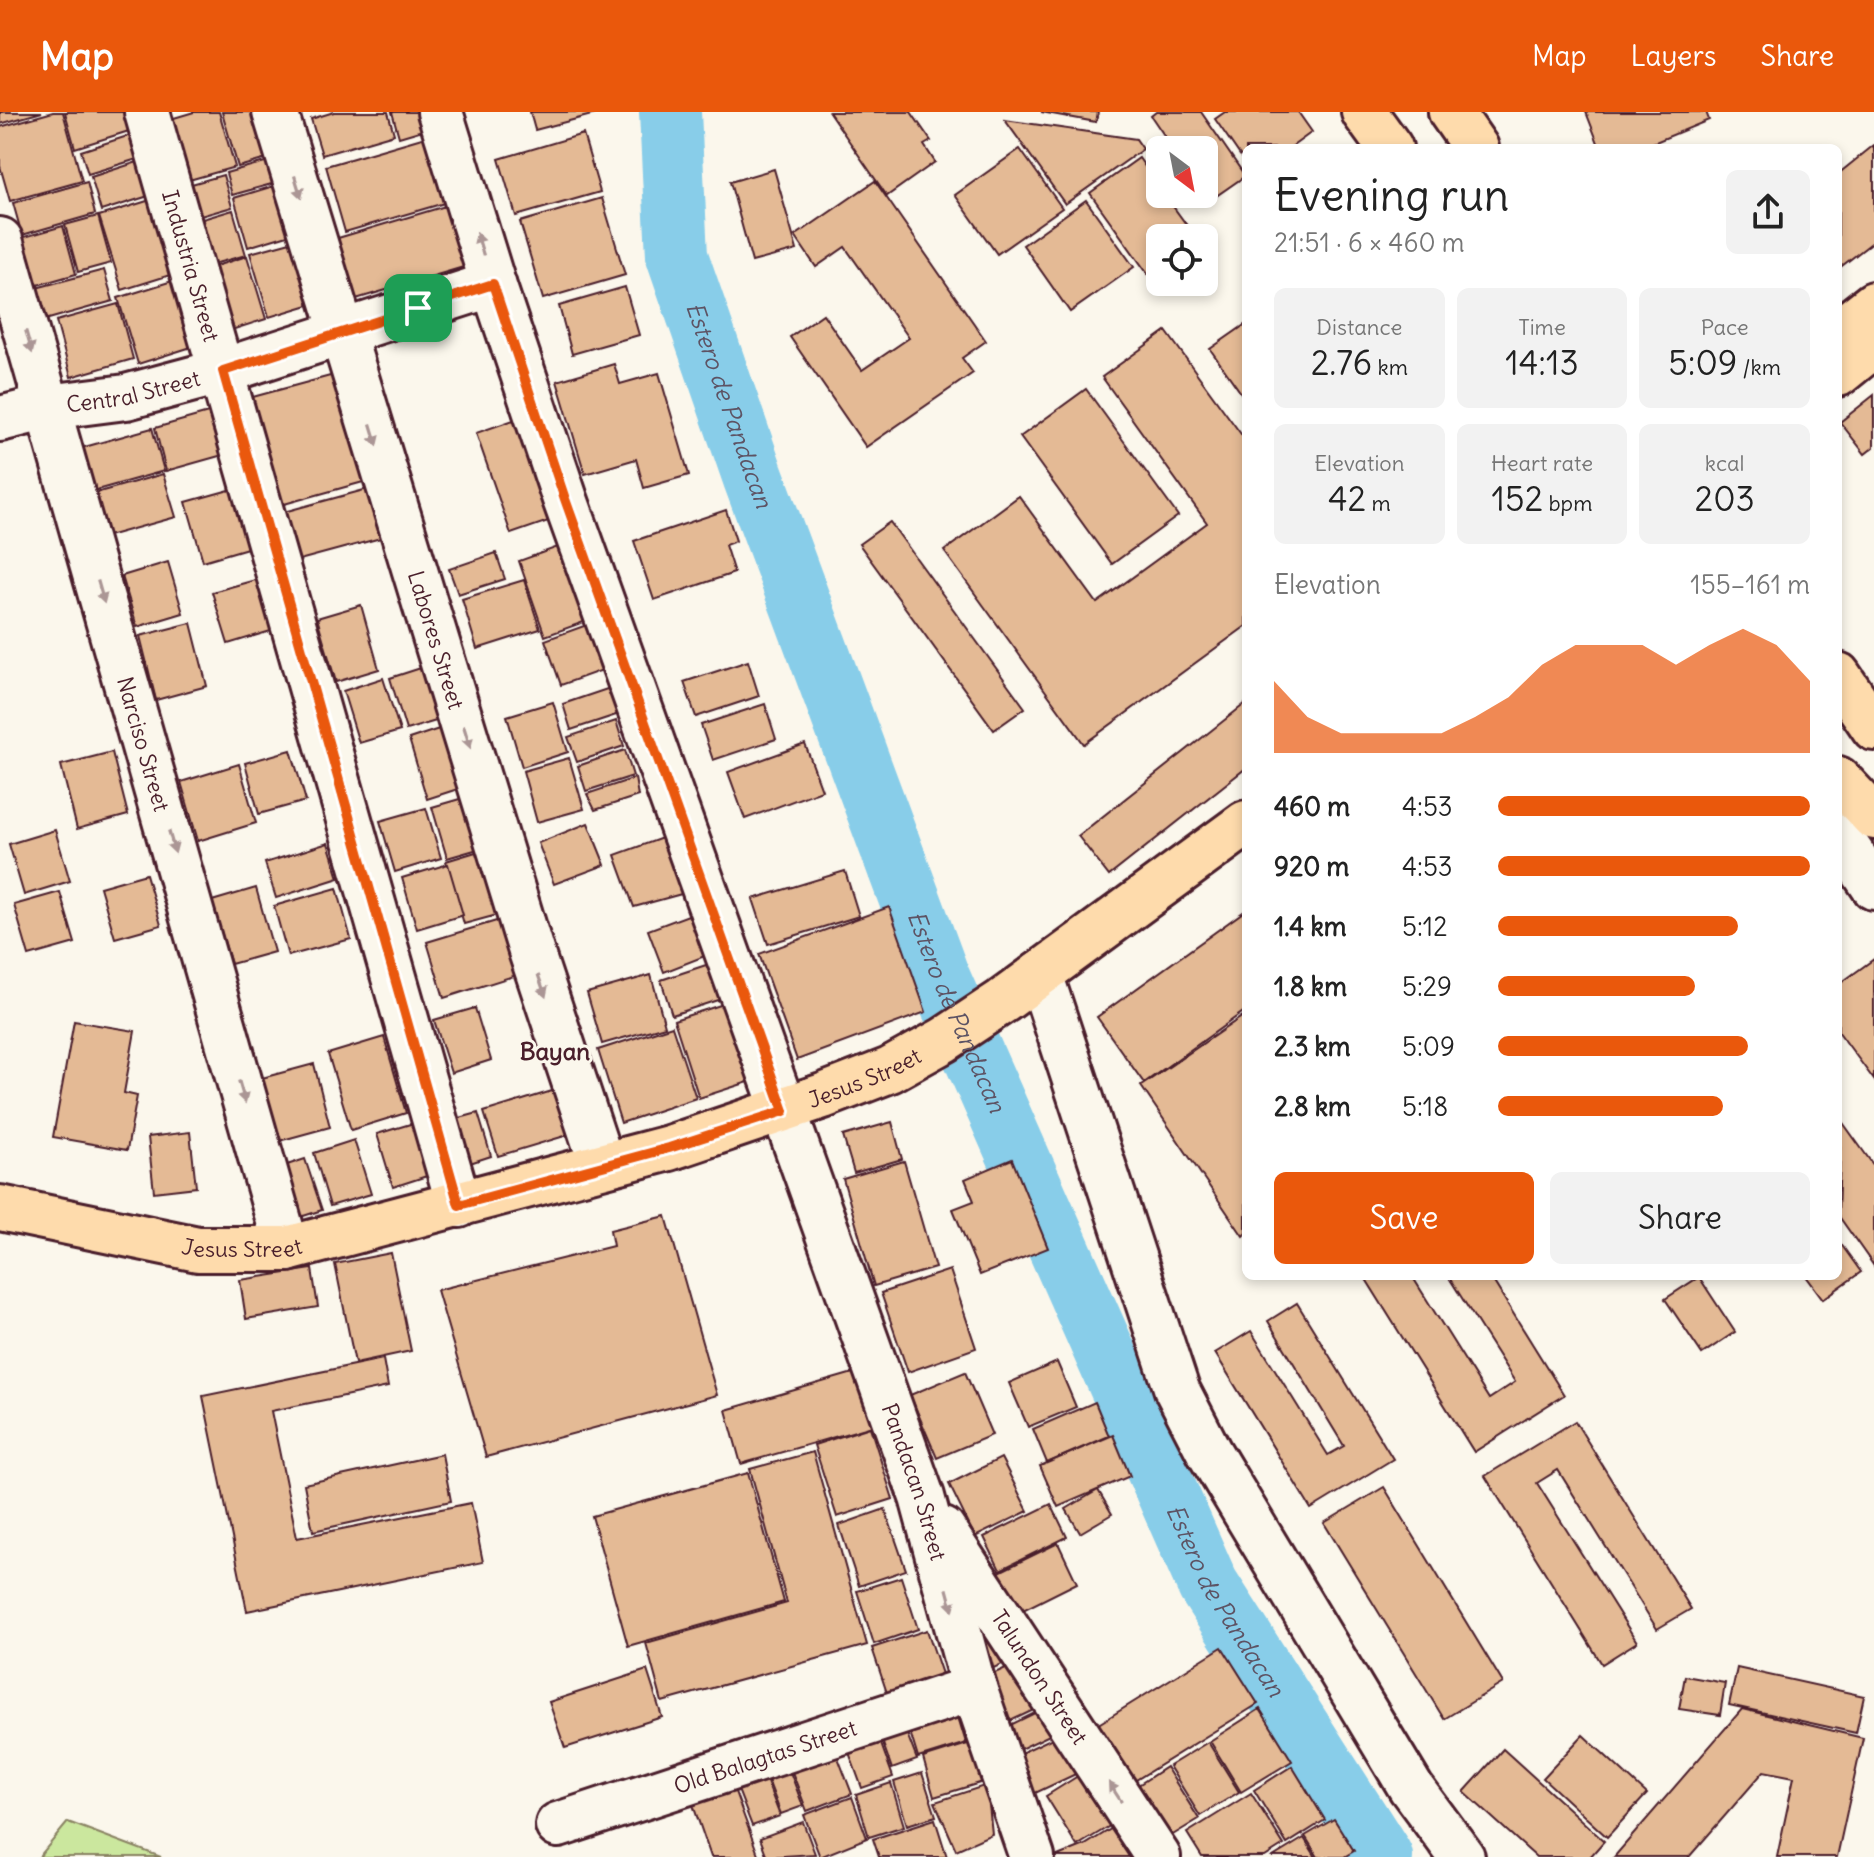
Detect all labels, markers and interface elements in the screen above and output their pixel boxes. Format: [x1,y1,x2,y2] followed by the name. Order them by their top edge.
[40,33,114,80] text: Map
[1532,38,1587,74] text: Map
[1631,38,1717,74] text: Layers
[1761,38,1834,74] text: Share
[1146,136,1218,208] north arrow
[1146,136,1218,296] map controls
[1274,168,1509,223] text: Evening run
[1726,170,1810,254] button: share
[292,175,305,199] one-way arrow
[156,187,226,345] street label: Industria Street
[1146,224,1218,296] button: locate
[1274,226,1464,259] text: 21:51 · 6 × 460 m
[474,232,486,256] one-way arrow
[384,274,452,342] pin
[396,286,440,330] icon: arrive
[680,298,780,513] water label: Estero de Pandacan
[1316,313,1402,341] text: Distance
[1518,313,1566,341] text: Time
[1701,313,1749,341] text: Pace
[23,330,36,354] one-way arrow
[1311,341,1372,384] text: 2.76
[1505,341,1579,384] text: 14:13
[1668,341,1737,384] text: 5:09
[1372,353,1408,381] text: km
[1737,353,1781,381] text: /km
[65,364,203,419] street label: Central Street
[368,424,381,448] one-way arrow
[1314,449,1404,477] text: Elevation
[1491,449,1593,477] text: Heart rate
[1705,449,1744,477] text: kcal
[1328,477,1366,520] text: 42
[1492,477,1543,520] text: 152
[1695,477,1755,520] text: 203
[1366,489,1391,517] text: m
[1543,489,1592,517] text: bpm
[402,567,470,713] street label: Labores Street
[1274,568,1381,601] text: Elevation
[1690,568,1810,601] text: 155–161 m
[95,580,108,604] one-way arrow
[111,673,176,815] street label: Narciso Street
[461,726,473,750] one-way arrow
[1274,790,1350,823] text: 460 m
[1402,790,1453,823] text: 4:53
[166,830,179,854] one-way arrow
[1274,850,1349,883] text: 920 m
[1402,850,1453,883] text: 4:53
[902,906,1013,1118] water label: Estero de Pandacan
[1274,910,1347,943] text: 1.4 km
[1402,910,1447,943] text: 5:12
[1274,970,1347,1003] text: 1.8 km
[1402,970,1452,1003] text: 5:29
[537,974,549,998] one-way arrow
[1274,1030,1351,1063] text: 2.3 km
[1402,1030,1455,1063] text: 5:09
[520,1036,590,1066] district label: Bayan
[804,1042,926,1114] street label: Jesus Street
[237,1079,249,1104] one-way arrow
[1274,1090,1351,1123] text: 2.8 km
[1402,1090,1448,1123] text: 5:18
[1274,1172,1534,1264] button: Save
[1550,1172,1810,1264] button: Share
[179,1232,305,1264] street label: Jesus Street
[876,1400,953,1564] street label: Pandacan Street
[1160,1500,1292,1703] water label: Estero de Pandacan
[944,1587,956,1612] one-way arrow
[985,1605,1094,1750] street label: Talundon Street
[670,1714,860,1800] street label: Old Balagtas Street
[1109,1781,1123,1803] one-way arrow

